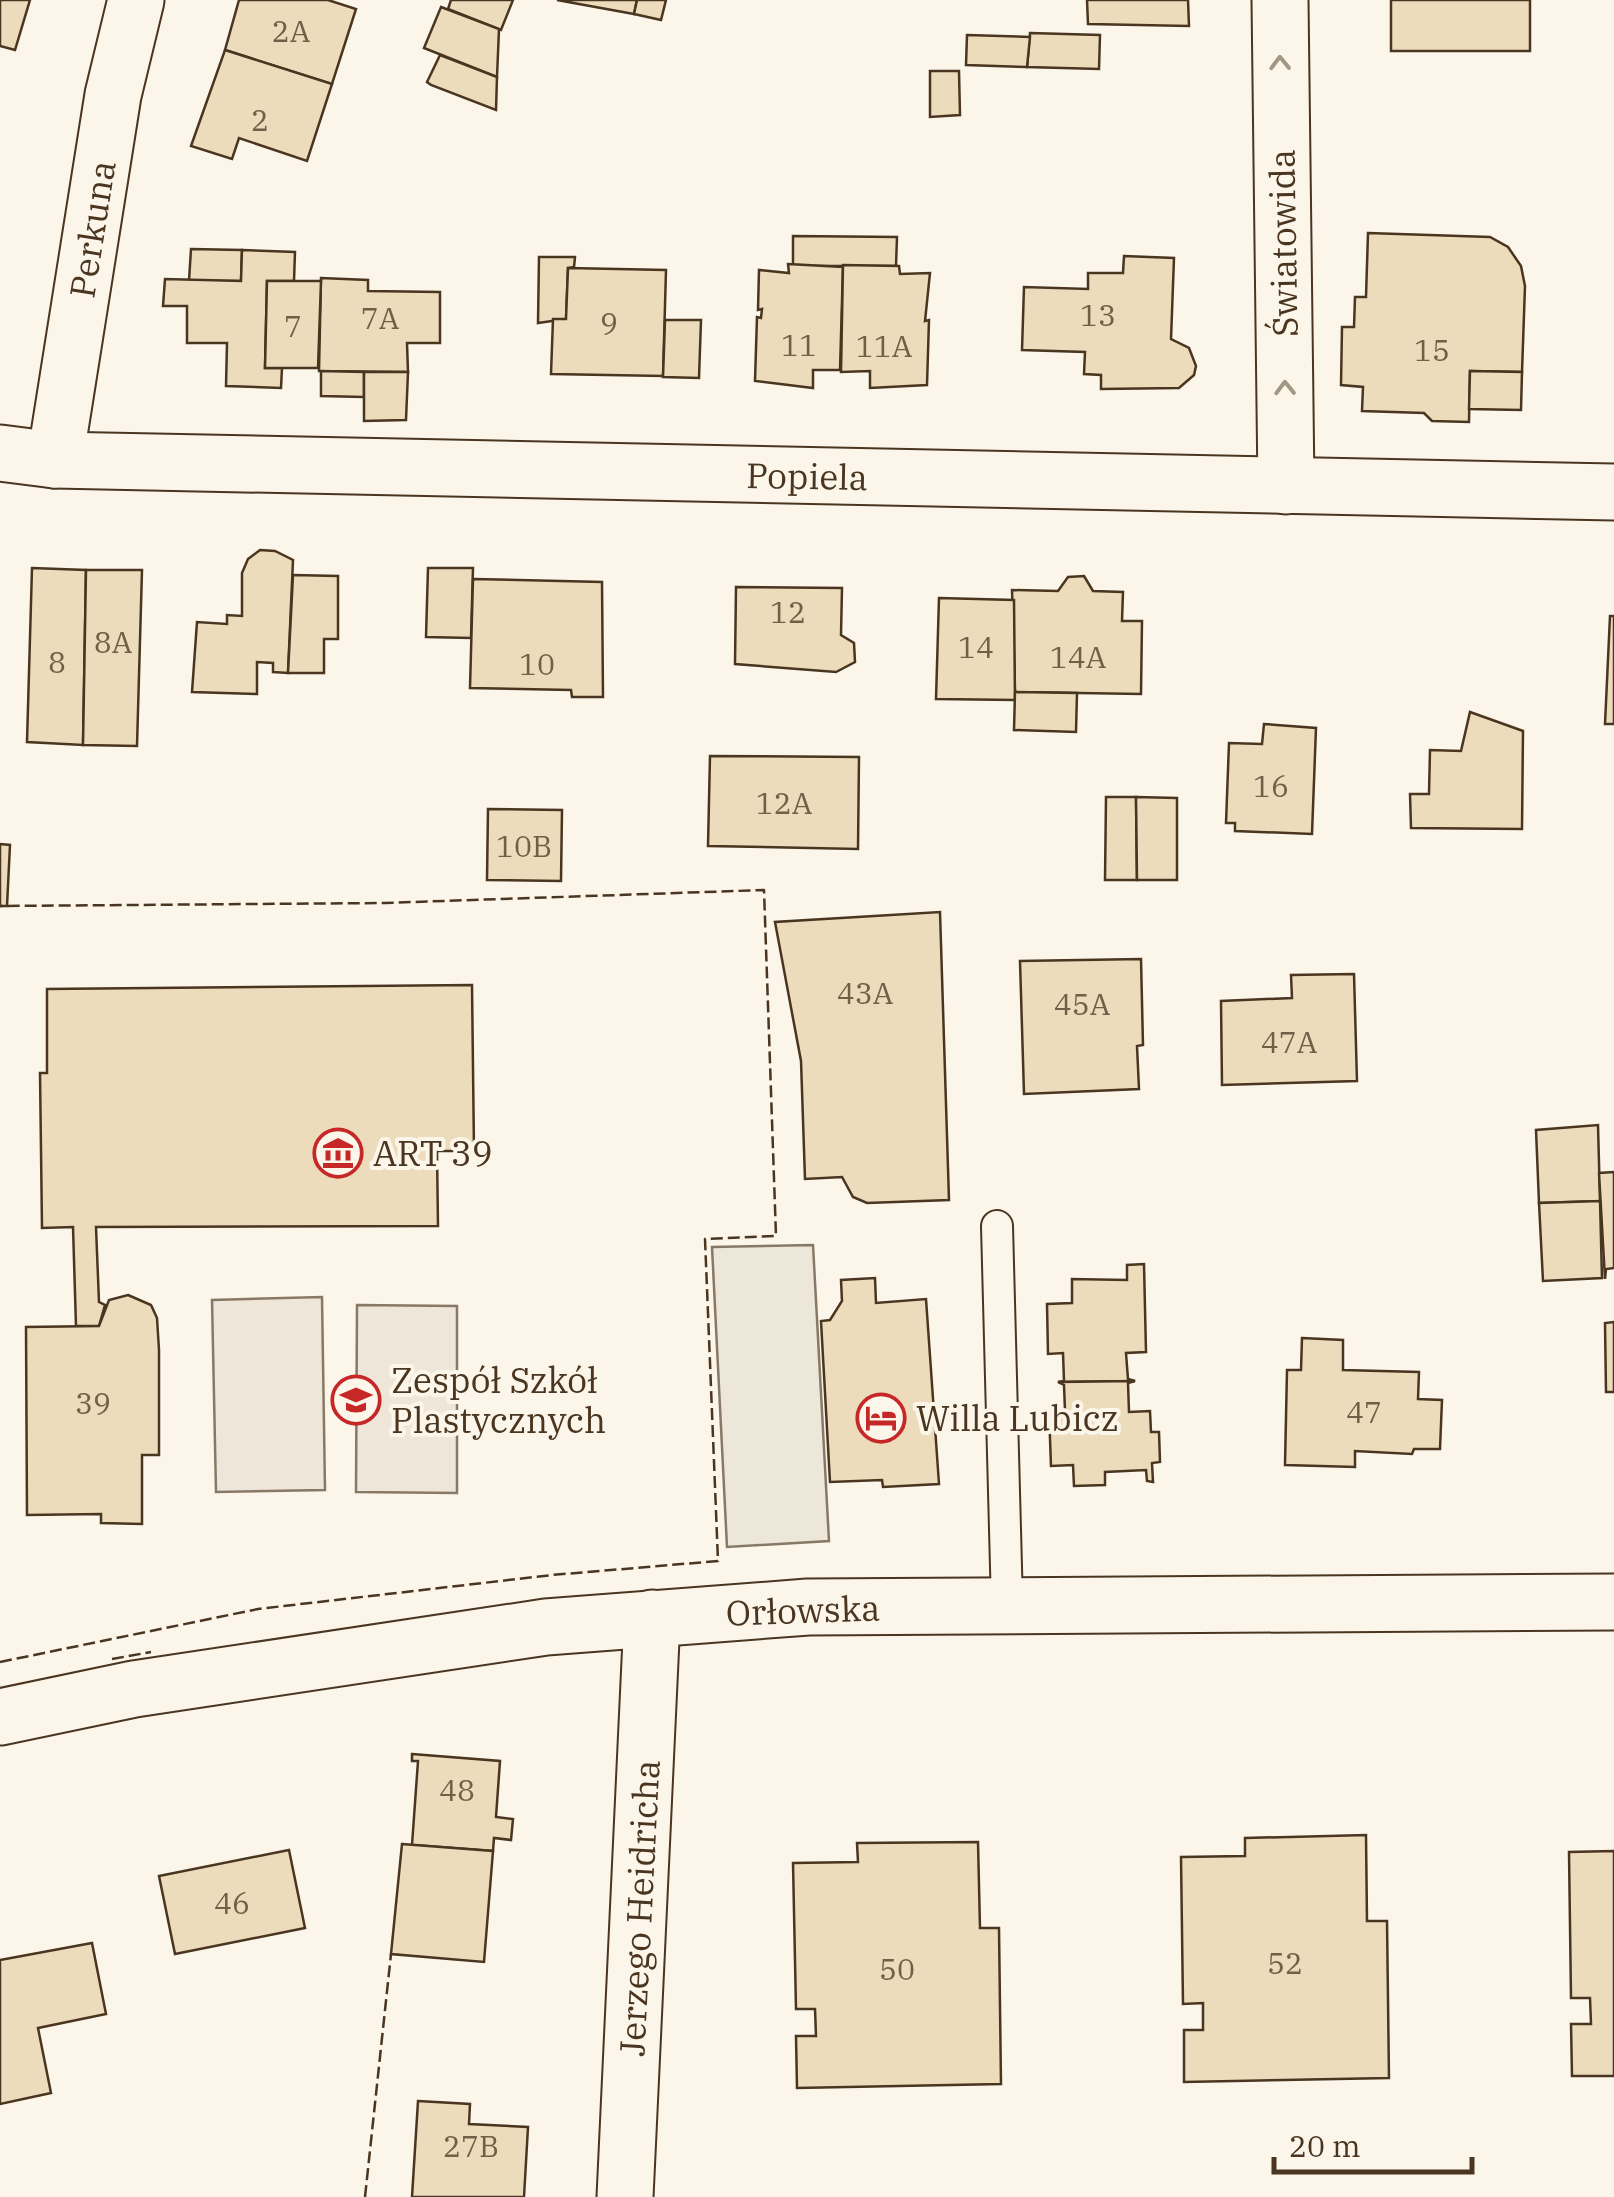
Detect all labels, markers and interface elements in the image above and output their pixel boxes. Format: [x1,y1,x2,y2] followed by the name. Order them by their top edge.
[272,11,311,50] house number: 2A
[1270,55,1291,71] one-way arrow
[251,100,269,139] house number: 2
[1258,149,1308,337] street label: Światowida
[58,157,126,301] street label: Perkuna
[1080,295,1116,334] house number: 13
[361,298,400,337] house number: 7A
[600,303,618,342] house number: 9
[284,306,302,345] house number: 7
[781,325,817,364] house number: 11
[856,326,913,365] house number: 11A
[1414,330,1450,369] house number: 15
[1274,380,1295,396] one-way arrow
[746,452,868,500] street label: Popiela
[770,592,806,631] house number: 12
[94,622,133,661] house number: 8A
[958,627,994,666] house number: 14
[1050,637,1107,676] house number: 14A
[48,642,66,681] house number: 8
[519,644,555,683] house number: 10
[1253,766,1289,805] house number: 16
[756,783,813,822] house number: 12A
[496,826,552,865] house number: 10B
[837,973,894,1012] house number: 43A
[1054,984,1111,1023] house number: 45A
[1261,1022,1318,1061] house number: 47A
[312,1127,364,1179] museum icon: ART 39
[373,1130,493,1176] place label: ART 39
[391,1357,606,1443] place label: Zespół Szkół Plastycznych
[330,1374,382,1426] school or university icon: Zespół Szkół Plastycznych
[75,1383,111,1422] house number: 39
[855,1392,907,1444] hotel icon: Willa Lubicz
[1346,1392,1382,1431] house number: 47
[916,1395,1119,1441] place label: Willa Lubicz
[725,1584,881,1636] street label: Orłowska
[608,1759,670,2057] street label: Jerzego Heidricha
[439,1770,475,1809] house number: 48
[214,1883,250,1922] house number: 46
[1267,1943,1303,1982] house number: 52
[879,1949,915,1988] house number: 50
[1274,2112,1472,2174] scale bar
[443,2126,499,2165] house number: 27B
[1289,2126,1361,2165] text: 20 m

